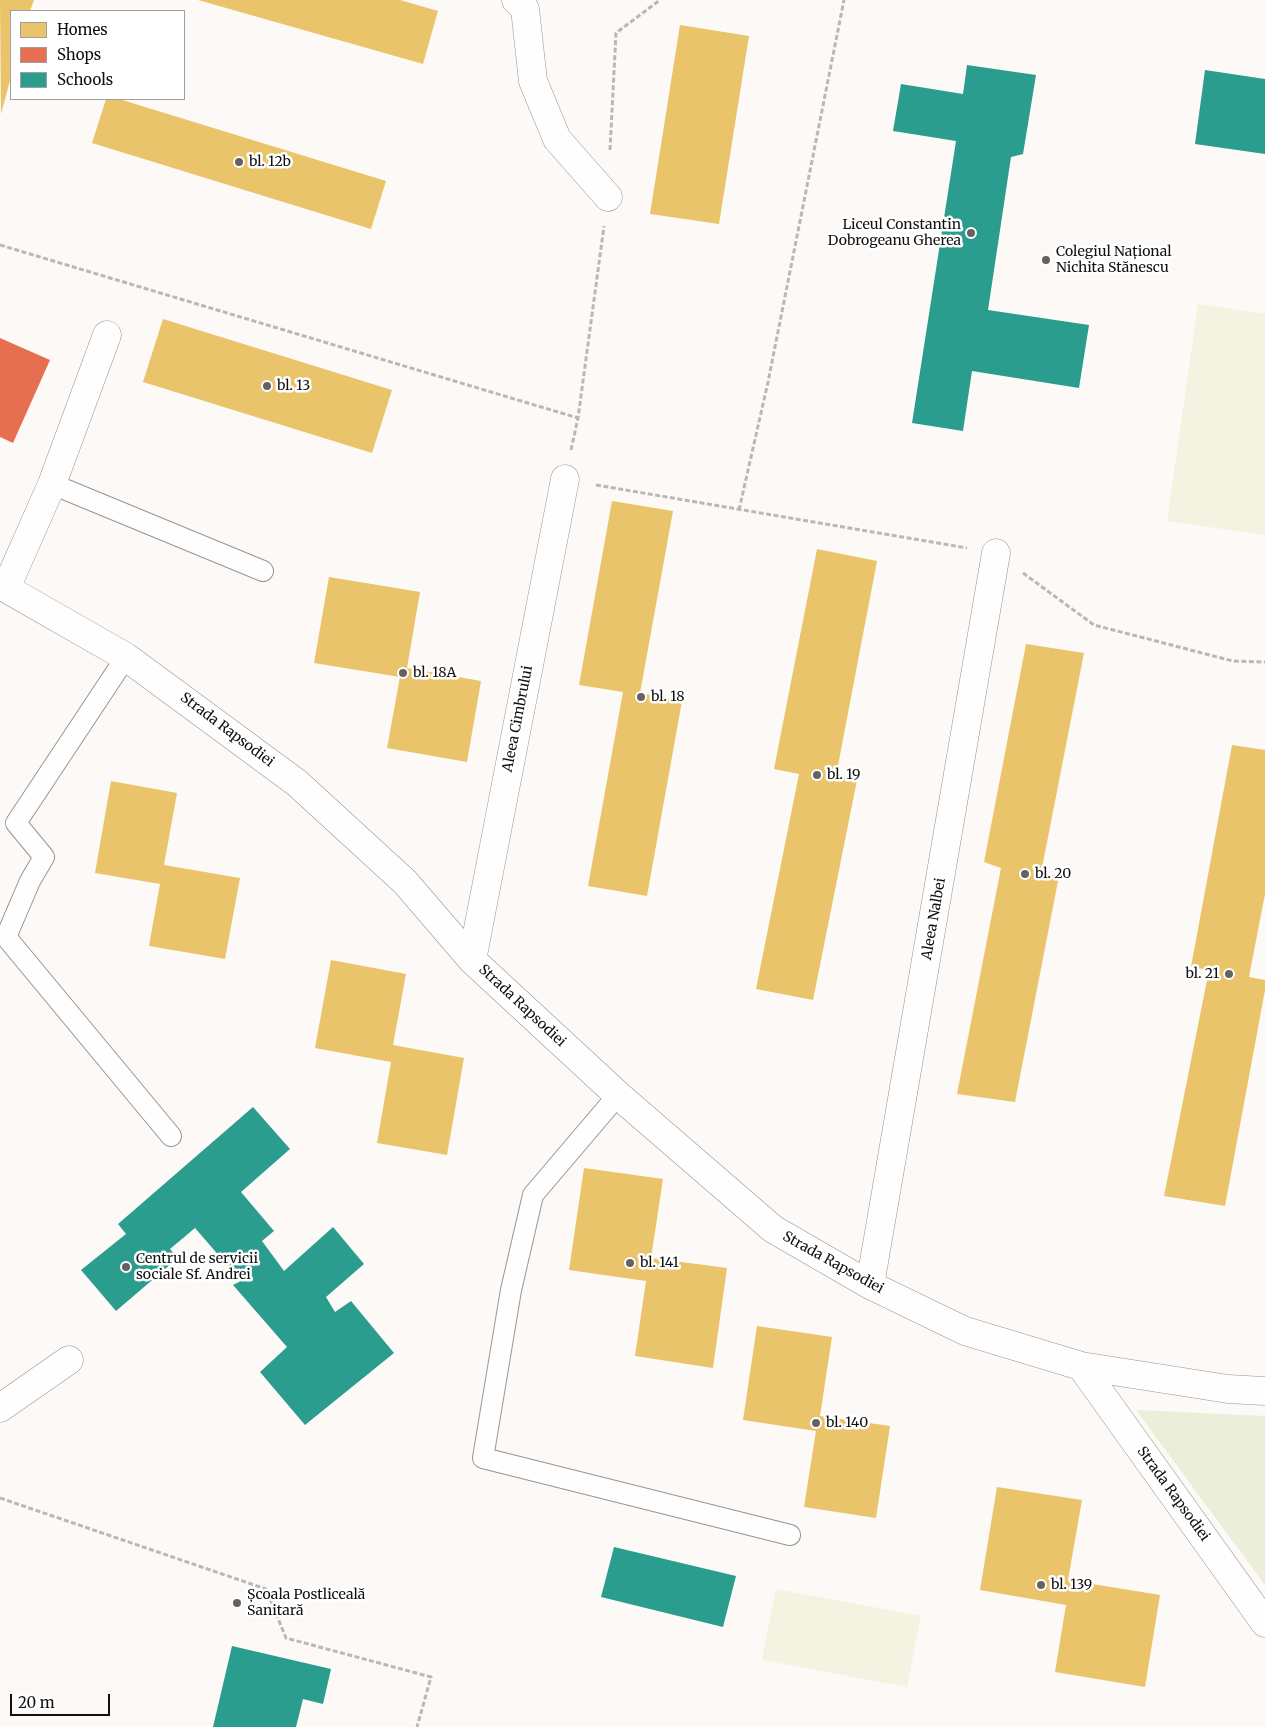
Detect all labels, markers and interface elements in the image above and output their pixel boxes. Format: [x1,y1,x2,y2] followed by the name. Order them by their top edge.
[10,10,185,100] legend
[57,20,108,39] text: Homes
[57,45,101,64] text: Shops
[57,70,113,89] text: Schools
[249,154,291,170] place label: bl. 12b
[233,156,245,168] marker: bl. 12b
[828,217,961,250] place label: Liceul Constantin Dobrogeanu Gherea
[965,227,977,239] marker: Liceul Constantin Dobrogeanu Gherea
[1056,244,1172,276] place label: Colegiul Național Nichita Stănescu
[1040,254,1052,266] marker: Colegiul Național Nichita Stănescu
[277,378,310,394] place label: bl. 13
[261,380,273,392] marker: bl. 13
[499,664,537,774] street label: Aleea Cimbrului
[413,665,456,681] place label: bl. 18A
[397,667,409,679] marker: bl. 18A
[177,689,277,771] street label: Strada Rapsodiei
[651,689,684,705] place label: bl. 18
[635,691,647,703] marker: bl. 18
[827,767,860,783] place label: bl. 19
[811,769,823,781] marker: bl. 19
[1035,866,1071,882] place label: bl. 20
[1019,868,1031,880] marker: bl. 20
[919,877,949,961] street label: Aleea Nalbei
[475,961,569,1051] street label: Strada Rapsodiei
[1186,966,1219,982] place label: bl. 21
[1223,968,1235,980] marker: bl. 21
[780,1228,886,1298] street label: Strada Rapsodiei
[136,1251,258,1284] place label: Centrul de servicii sociale Sf. Andrei
[640,1255,679,1271] place label: bl. 141
[624,1257,636,1269] marker: bl. 141
[120,1261,132,1273] marker: Centrul de servicii sociale Sf. Andrei
[826,1415,868,1431] place label: bl. 140
[810,1417,822,1429] marker: bl. 140
[1133,1443,1213,1545] street label: Strada Rapsodiei
[1051,1577,1092,1593] place label: bl. 139
[1035,1579,1047,1591] marker: bl. 139
[247,1587,365,1620] place label: Școala Postliceală Sanitară
[231,1597,243,1609] marker: Școala Postliceală Sanitară
[12,1684,112,1716] scale bar
[18,1693,55,1712] text: 20 m

